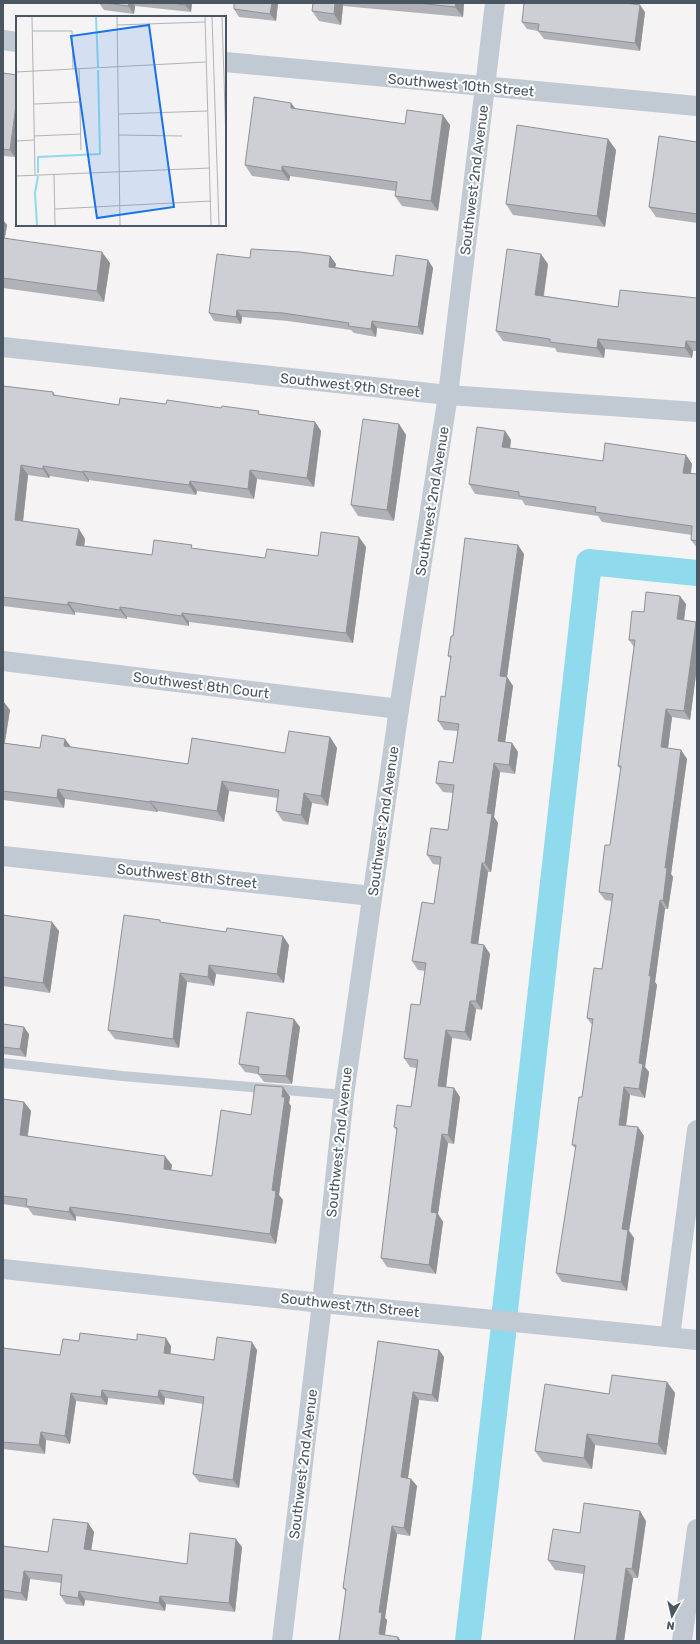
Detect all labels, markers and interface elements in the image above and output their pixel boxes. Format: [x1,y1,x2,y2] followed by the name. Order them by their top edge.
[16,16,226,226] inset map
[387,71,535,100] street label: Southwest 10th Street
[457,104,492,256] street label: Southwest 2nd Avenue
[279,370,421,401] street label: Southwest 9th Street
[412,425,453,577] street label: Southwest 2nd Avenue
[132,669,270,702] street label: Southwest 8th Court
[365,745,402,897] street label: Southwest 2nd Avenue
[116,861,258,892] street label: Southwest 8th Street
[323,1066,356,1218] street label: Southwest 2nd Avenue
[280,1290,421,1321] street label: Southwest 7th Street
[286,1388,321,1540] street label: Southwest 2nd Avenue
[652,1596,692,1636] north arrow
[666,1618,676,1632] text: N

